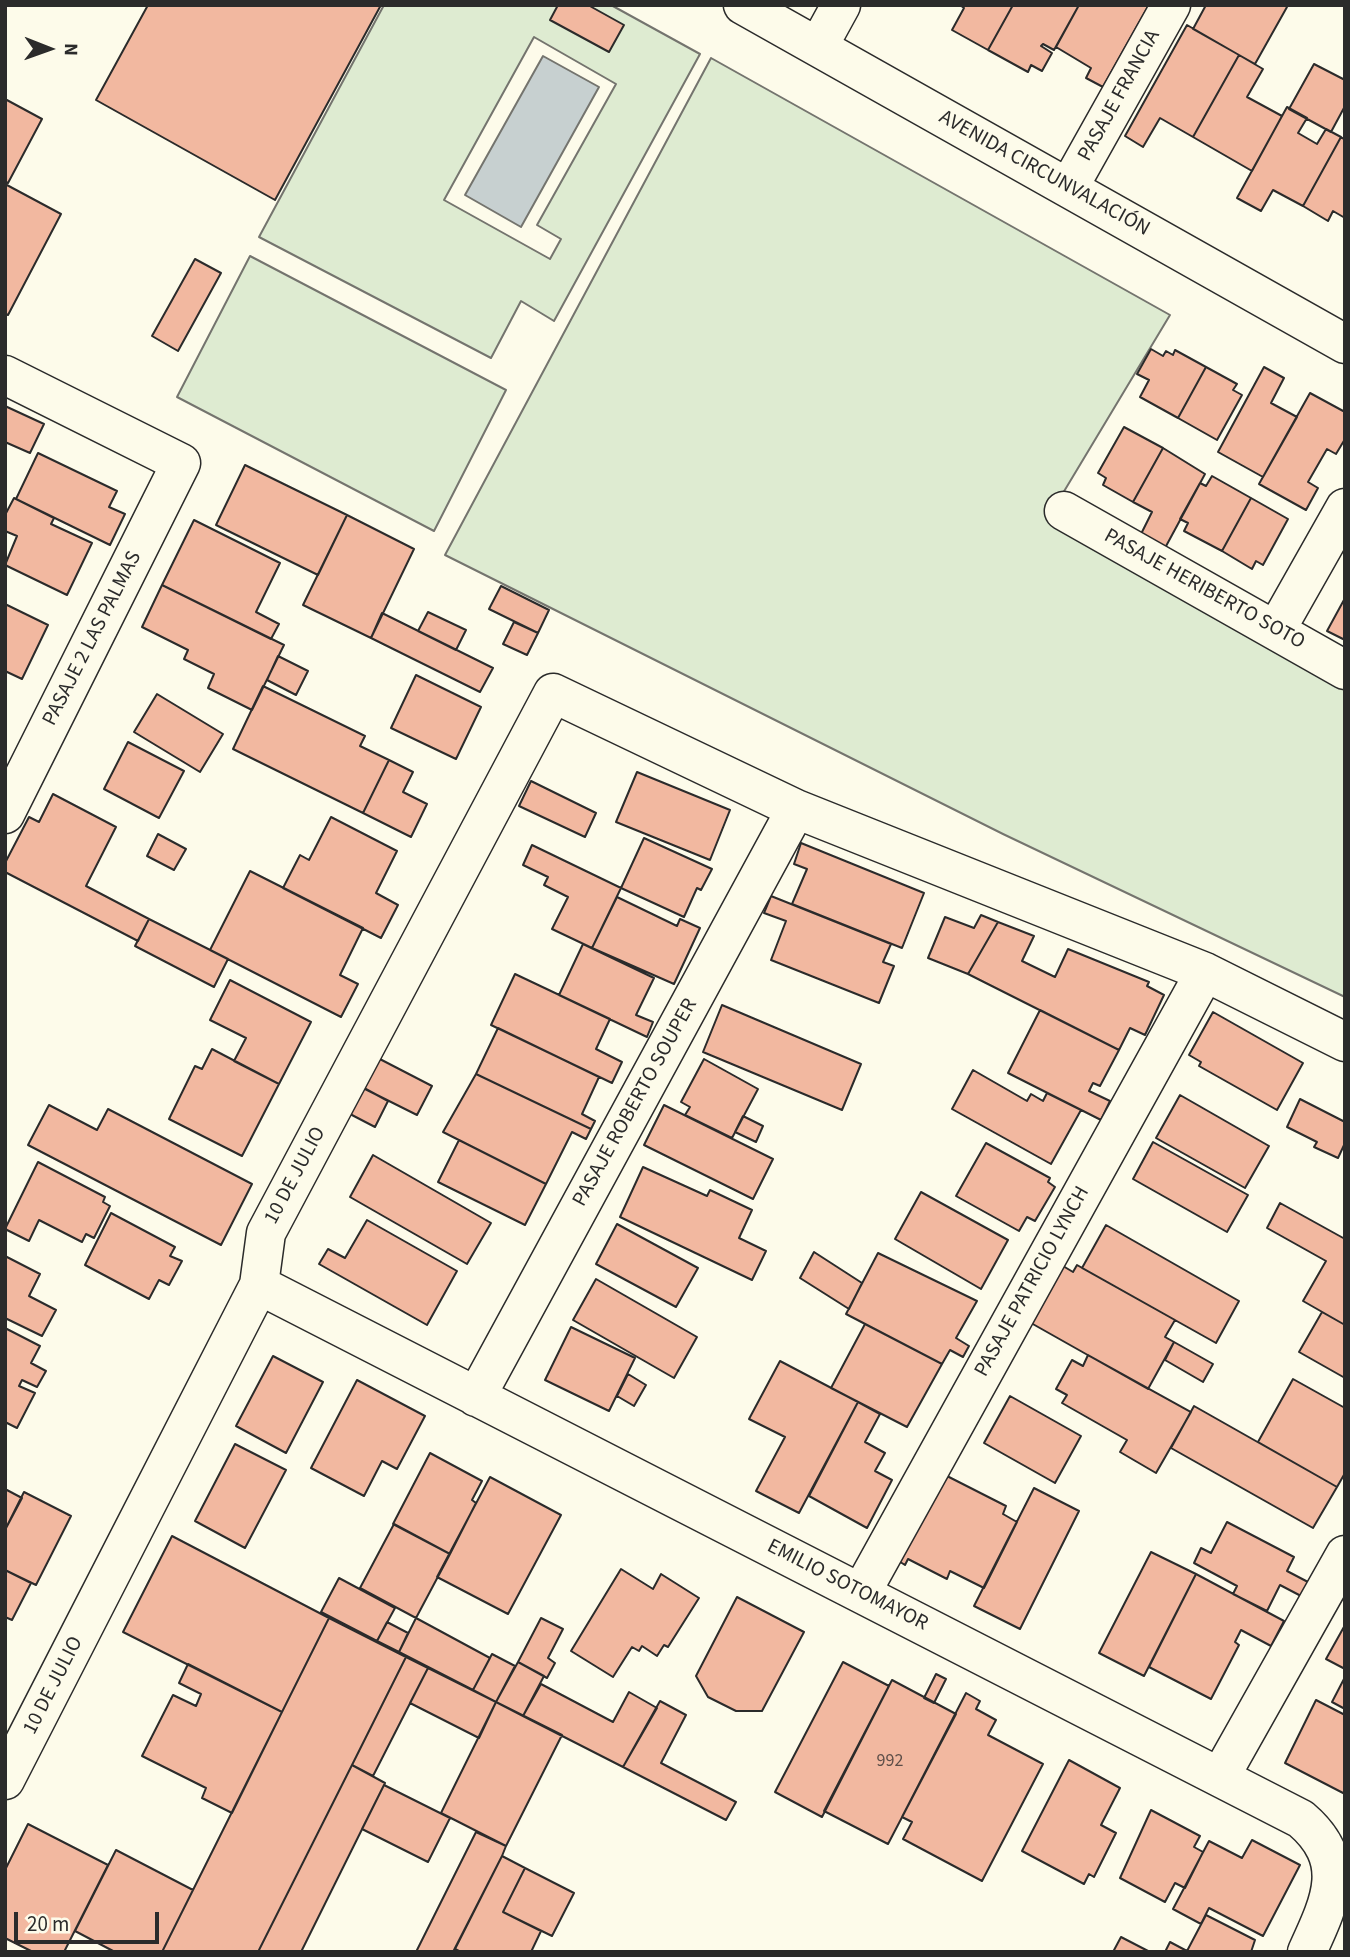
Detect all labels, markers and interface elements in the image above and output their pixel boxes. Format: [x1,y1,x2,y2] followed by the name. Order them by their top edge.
[14,14,84,84] north arrow
[1073,26,1167,166] street label: PASAJE FRANCIA
[57,43,84,56] text: N
[934,105,1154,243] street label: AVENIDA CIRCUNVALACIÓN
[1099,524,1309,656] street label: PASAJE HERIBERTO SOTO
[38,548,148,730] street label: PASAJE 2 LAS PALMAS
[568,995,704,1211] street label: PASAJE ROBERTO SOUPER
[260,1123,332,1229] street label: 10 DE JULIO
[970,1182,1096,1382] street label: PASAJE PATRICIO LYNCH
[762,1535,932,1637] street label: EMILIO SOTOMAYOR
[19,1633,89,1739] street label: 10 DE JULIO
[877,1751,903,1773] house number: 992
[18,1898,163,1942] scale bar
[27,1909,69,1939] text: 20 m

